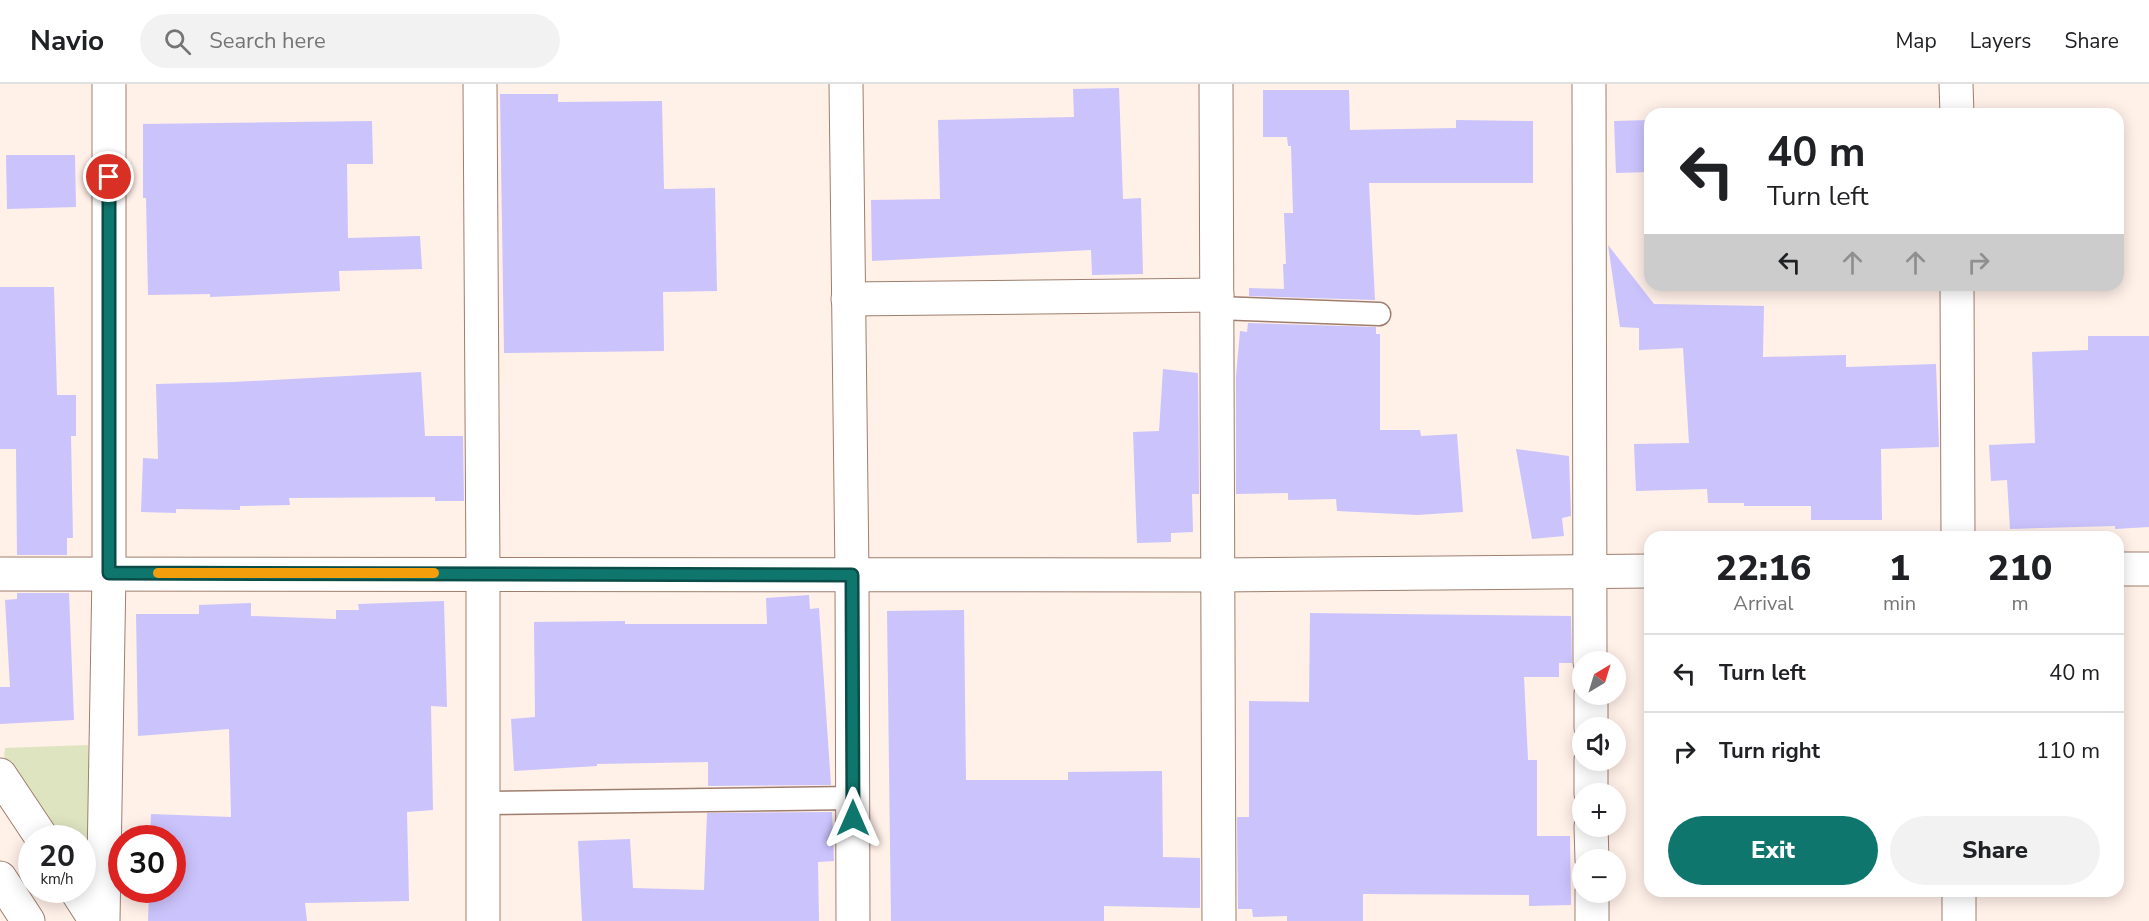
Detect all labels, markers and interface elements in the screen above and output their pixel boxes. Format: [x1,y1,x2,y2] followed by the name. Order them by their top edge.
[140,14,560,68] search box
[30,22,104,60] text: Navio
[161,25,194,58] icon: search
[209,26,326,56] text: Search here
[1895,27,1937,55] text: Map
[1970,27,2031,55] text: Layers
[2064,27,2119,55] text: Share
[1767,124,1866,181] text: 40 m
[1668,132,1746,210] icon: left
[83,151,134,202] pin
[92,160,125,193] icon: arrive
[1767,178,1868,215] text: Turn left
[1773,246,1806,279] icon: left
[1836,246,1869,279] icon: ahead
[1899,246,1932,279] icon: ahead
[1962,246,1995,279] icon: right
[1716,544,1811,593] text: 22:16
[1889,544,1910,593] text: 1
[1988,544,2052,593] text: 210
[1733,590,1794,617] text: Arrival
[1883,590,1916,617] text: min
[2011,590,2029,617] text: m
[1572,651,1626,705] north arrow
[1572,651,1626,903] map controls
[1668,657,1701,690] icon: left
[1719,658,1806,688] text: Turn left
[2049,658,2100,688] text: 40 m
[1572,717,1626,771] button: sound
[1668,735,1701,768] icon: right
[1719,736,1820,766] text: Turn right
[2036,736,2100,766] text: 110 m
[1572,783,1626,837] button: +
[821,786,885,850] position arrow
[1668,816,1878,885] button: Exit
[1890,816,2100,885] button: Share
[108,825,186,903] speed limit sign: 30
[39,836,75,877] text: 20
[1572,849,1626,903] button: −
[40,869,74,889] text: km/h

